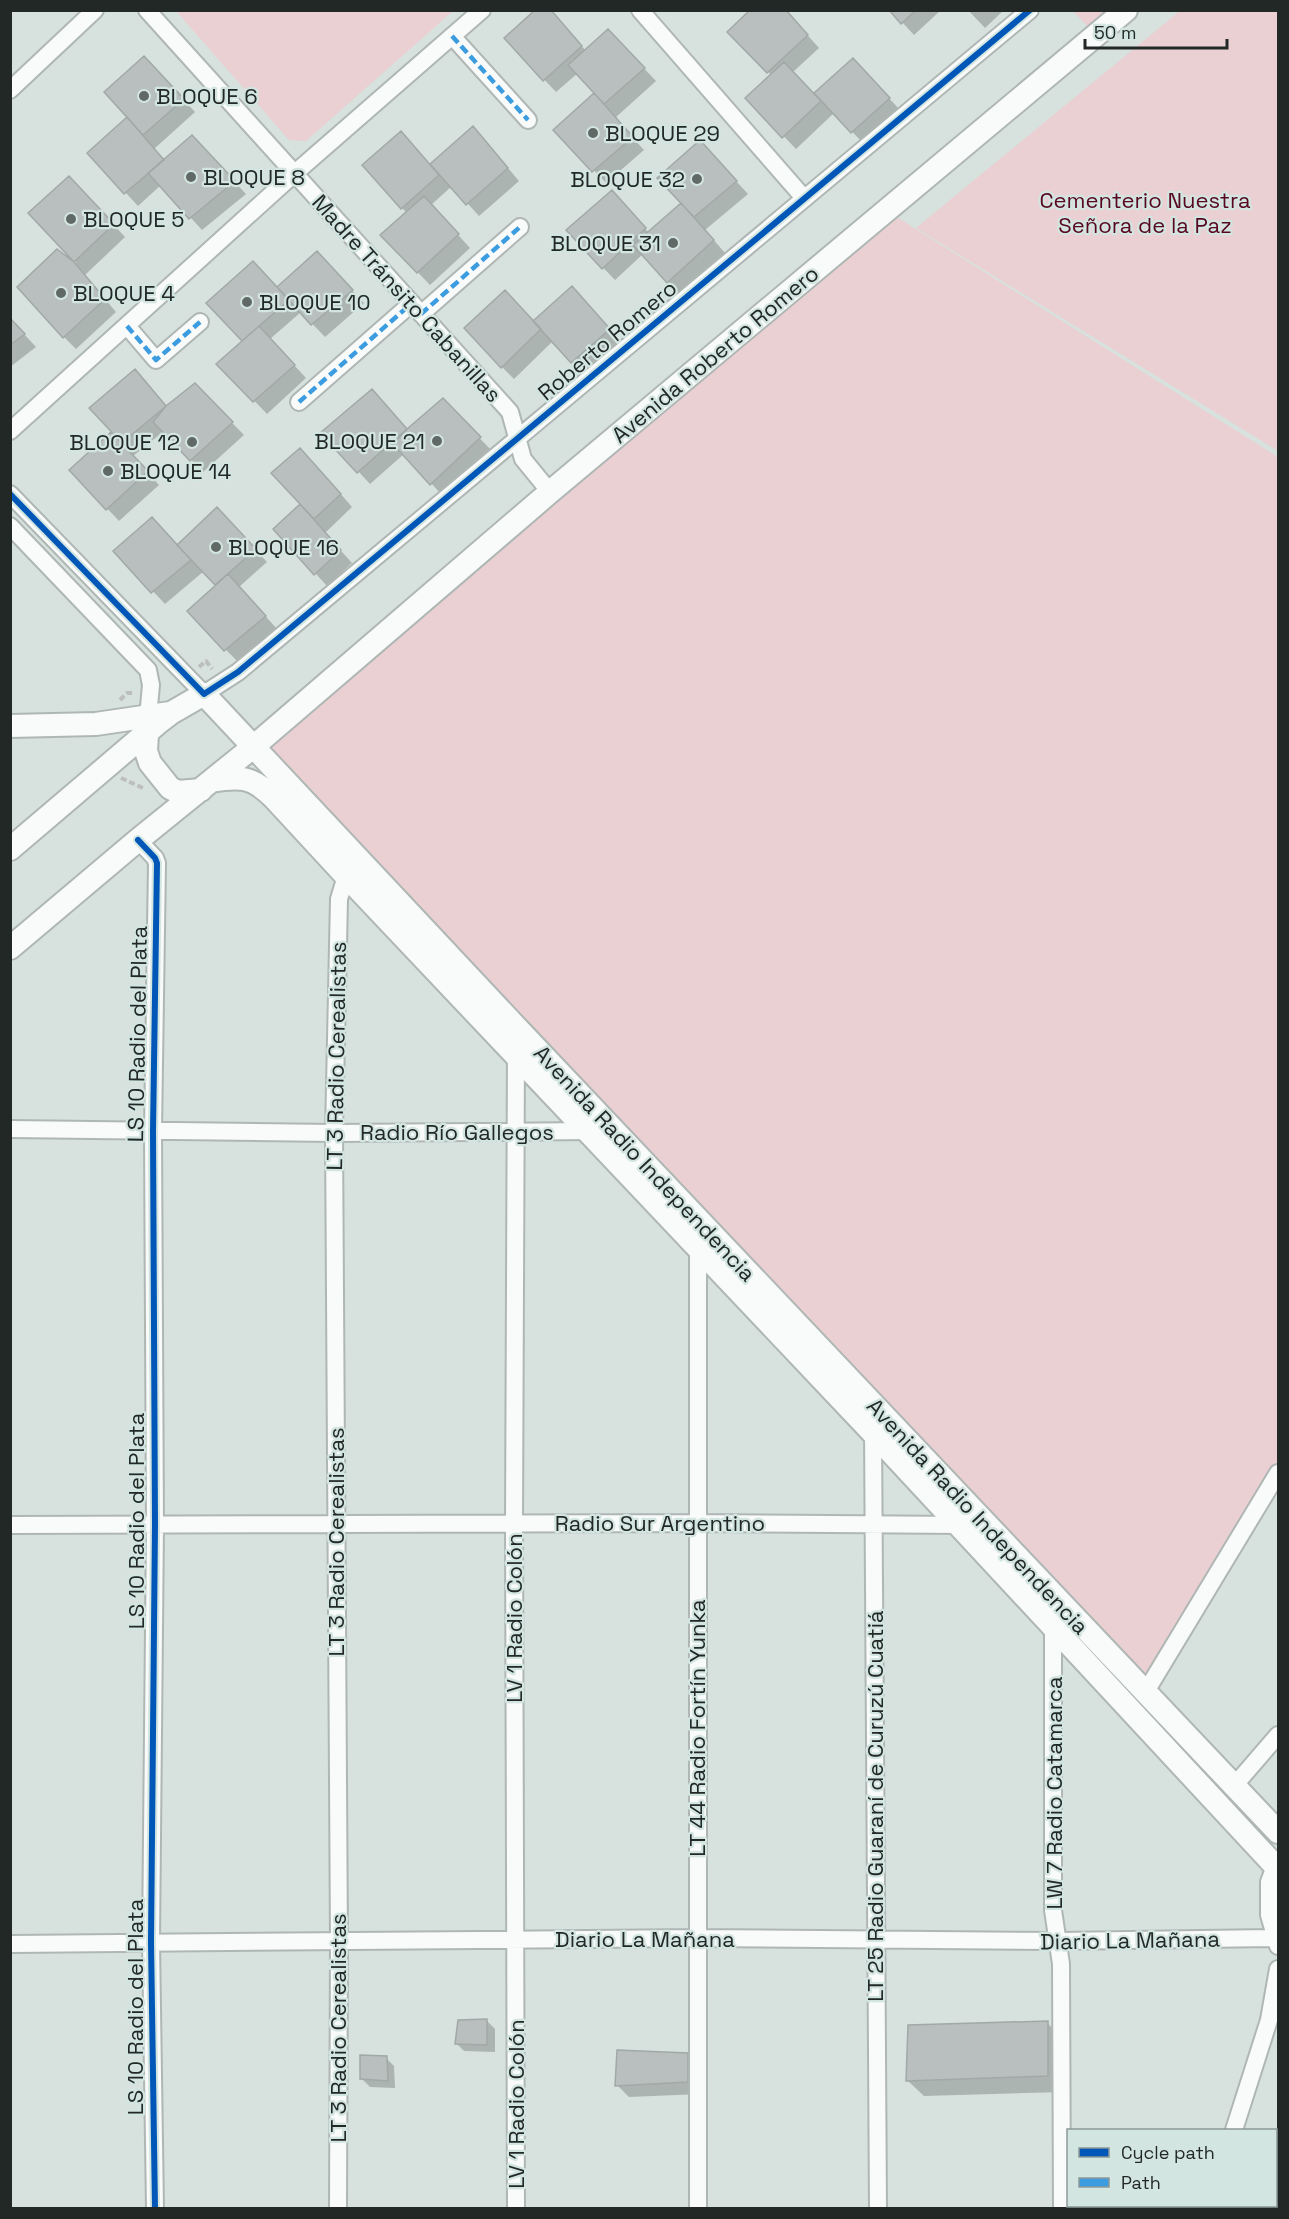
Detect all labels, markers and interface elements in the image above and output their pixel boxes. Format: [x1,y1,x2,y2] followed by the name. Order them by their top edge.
[1085,12,1228,50] scale bar
[1094,21,1136,44] text: 50 m
[156,82,258,110] place label: BLOQUE 6
[137,89,151,103] marker: BLOQUE 6
[605,119,720,147] place label: BLOQUE 29
[586,126,600,140] marker: BLOQUE 29
[203,163,305,191] place label: BLOQUE 8
[570,165,685,193] place label: BLOQUE 32
[184,170,198,184] marker: BLOQUE 8
[690,172,704,186] marker: BLOQUE 32
[1039,186,1251,239] park label: Cementerio Nuestra Señora de la Paz
[306,188,508,408] street label: Madre Tránsito Cabanillas
[83,205,184,233] place label: BLOQUE 5
[64,212,78,226] marker: BLOQUE 5
[551,229,661,257] place label: BLOQUE 31
[666,236,680,250] marker: BLOQUE 31
[606,259,824,449] street label: Avenida Roberto Romero
[532,274,682,406] street label: Roberto Romero
[73,279,175,307] place label: BLOQUE 4
[54,286,68,300] marker: BLOQUE 4
[259,288,371,316] place label: BLOQUE 10
[240,295,254,309] marker: BLOQUE 10
[314,427,425,455] place label: BLOQUE 21
[69,428,180,456] place label: BLOQUE 12
[430,434,444,448] marker: BLOQUE 21
[185,435,199,449] marker: BLOQUE 12
[120,457,231,485] place label: BLOQUE 14
[101,464,115,478] marker: BLOQUE 14
[228,533,339,561] place label: BLOQUE 16
[209,540,223,554] marker: BLOQUE 16
[121,925,153,1143] street label: LS 10 Radio del Plata
[320,941,352,1171] street label: LT 3 Radio Cerealistas
[528,1039,762,1287] street label: Avenida Radio Independencia
[360,1118,554,1146] street label: Radio Río Gallegos
[861,1392,1095,1640] street label: Avenida Radio Independencia
[122,1412,150,1629] street label: LS 10 Radio del Plata
[322,1427,350,1657] street label: LT 3 Radio Cerealistas
[555,1509,765,1537] street label: Radio Sur Argentino
[500,1533,528,1703] street label: LV 1 Radio Colón
[683,1599,711,1857] street label: LT 44 Radio Fortín Yunka
[861,1610,889,2002] street label: LT 25 Radio Guaraní de Curuzú Cuatiá
[1040,1676,1068,1910] street label: LW 7 Radio Catamarca
[121,1898,149,2115] street label: LS 10 Radio del Plata
[324,1913,352,2143] street label: LT 3 Radio Cerealistas
[1040,1924,1220,1956] street label: Diario La Mañana
[555,1925,735,1953] street label: Diario La Mañana
[502,2019,530,2189] street label: LV 1 Radio Colón
[1067,2129,1277,2207] legend
[1121,2141,1215,2164] text: Cycle path
[1121,2171,1161,2194] text: Path

